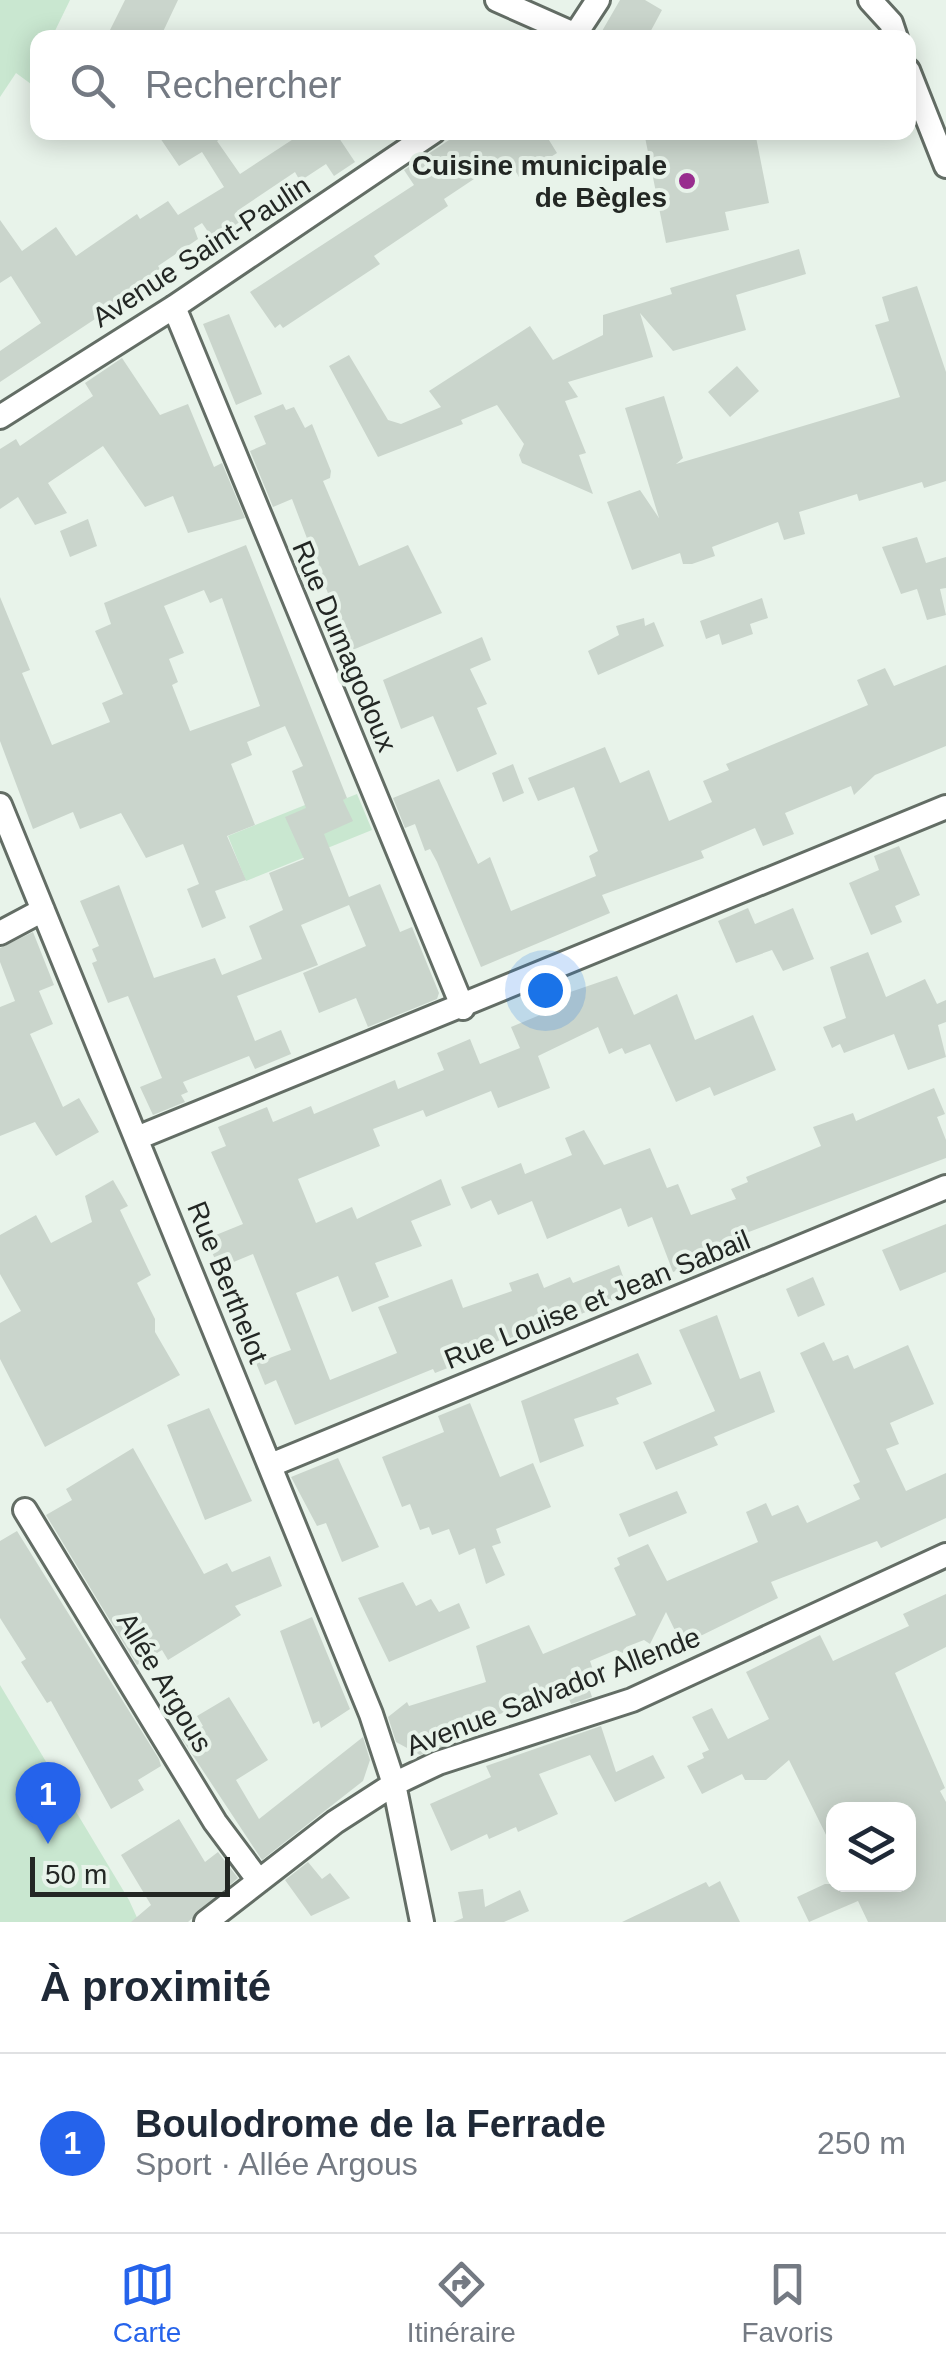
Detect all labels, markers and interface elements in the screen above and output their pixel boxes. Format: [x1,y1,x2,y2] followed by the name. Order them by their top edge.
[30,30,916,140] search box
[65,58,120,113] icon: search
[145,64,341,106] text: Rechercher
[412,150,667,213] place label: Cuisine municipale de Bègles
[87,169,316,333] street label: Avenue Saint-Paulin
[676,170,698,192] marker: Cuisine municipale de Bègles
[286,536,403,756] street label: Rue Dumagodoux
[520,965,571,1016] your location
[181,1197,274,1368] street label: Rue Berthelot
[440,1224,755,1375] street label: Rue Louise et Jean Sabail
[111,1607,218,1758] street label: Allée Argous
[402,1621,705,1762] street label: Avenue Salvador Allende
[15,1762,80,1844] pin: 1
[826,1802,916,1892] map controls
[826,1802,916,1892] button: layers
[30,1852,230,1896] scale bar
[45,1859,107,1890] text: 50 m
[40,1963,271,2010] text: À proximité
[135,2103,606,2145] text: Boulodrome de la Ferrade
[64,2125,81,2161] text: 1
[817,2125,906,2161] text: 250 m
[135,2146,418,2182] text: Sport · Allée Argous
[113,2257,181,2349] tab: Carte
[407,2257,516,2349] tab: Itinéraire
[741,2257,833,2349] tab: Favoris

